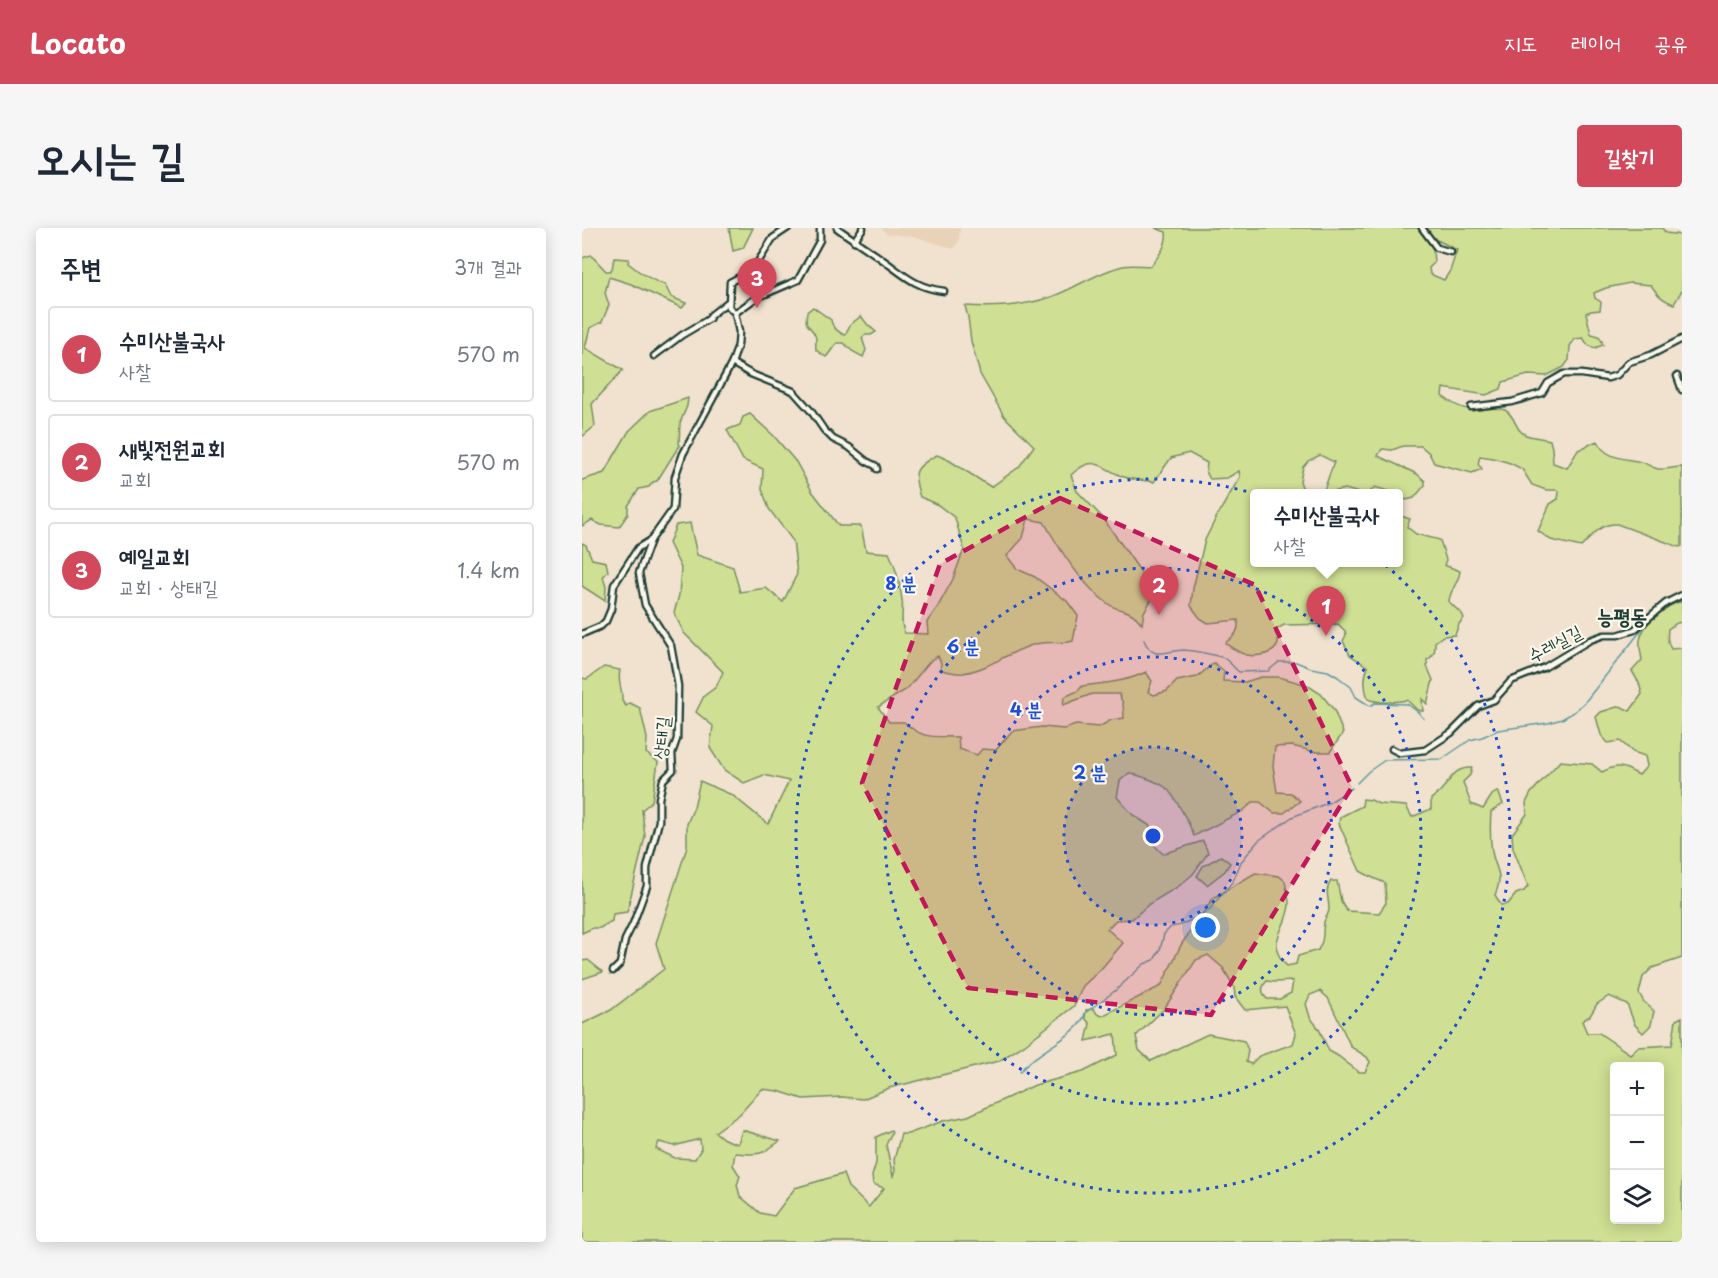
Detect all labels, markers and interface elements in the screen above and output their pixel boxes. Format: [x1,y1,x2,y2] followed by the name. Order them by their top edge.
[30,21,126,64] text: Locato
[1504,26,1538,58] text: 지도
[1571,26,1621,58] text: 레이어
[1654,26,1688,58] text: 공유
[36,125,185,188] text: 오시는 길
[1577,125,1682,187] button: 길찾기
[60,248,102,287] text: 주변
[454,252,522,282] text: 3개 결과
[738,259,777,308] pin: 3
[119,323,225,356] text: 수미산불국사
[77,339,86,369] text: 1
[456,339,520,369] text: 570 m
[119,356,151,386] text: 사찰
[119,431,225,464] text: 새빛전원교회
[74,447,89,477] text: 2
[456,447,520,477] text: 570 m
[119,464,151,494] text: 교회
[1250,489,1403,567] popup
[1273,497,1380,530] text: 수미산불국사
[1273,530,1306,560] text: 사찰
[119,539,190,572] text: 예일교회
[75,555,88,585] text: 3
[458,555,520,585] text: 1.4 km
[1140,566,1178,615] pin: 2
[885,569,917,596] text: 8 분
[119,572,218,602] text: 교회 · 상태길
[1306,586,1346,636] pin: 1
[1597,599,1647,631] district label: 능평동
[1522,617,1587,668] street label: 수레실길
[947,632,979,659] text: 6 분
[1010,695,1042,722] text: 4 분
[645,715,676,761] street label: 상태길
[1074,758,1106,785] text: 2 분
[1143,826,1163,846] centre of rings
[1191,913,1220,942] your location
[1610,1062,1664,1224] map controls
[1610,1062,1664,1116] button: +
[1610,1116,1664,1170] button: −
[1610,1170,1664,1224] button: layers

